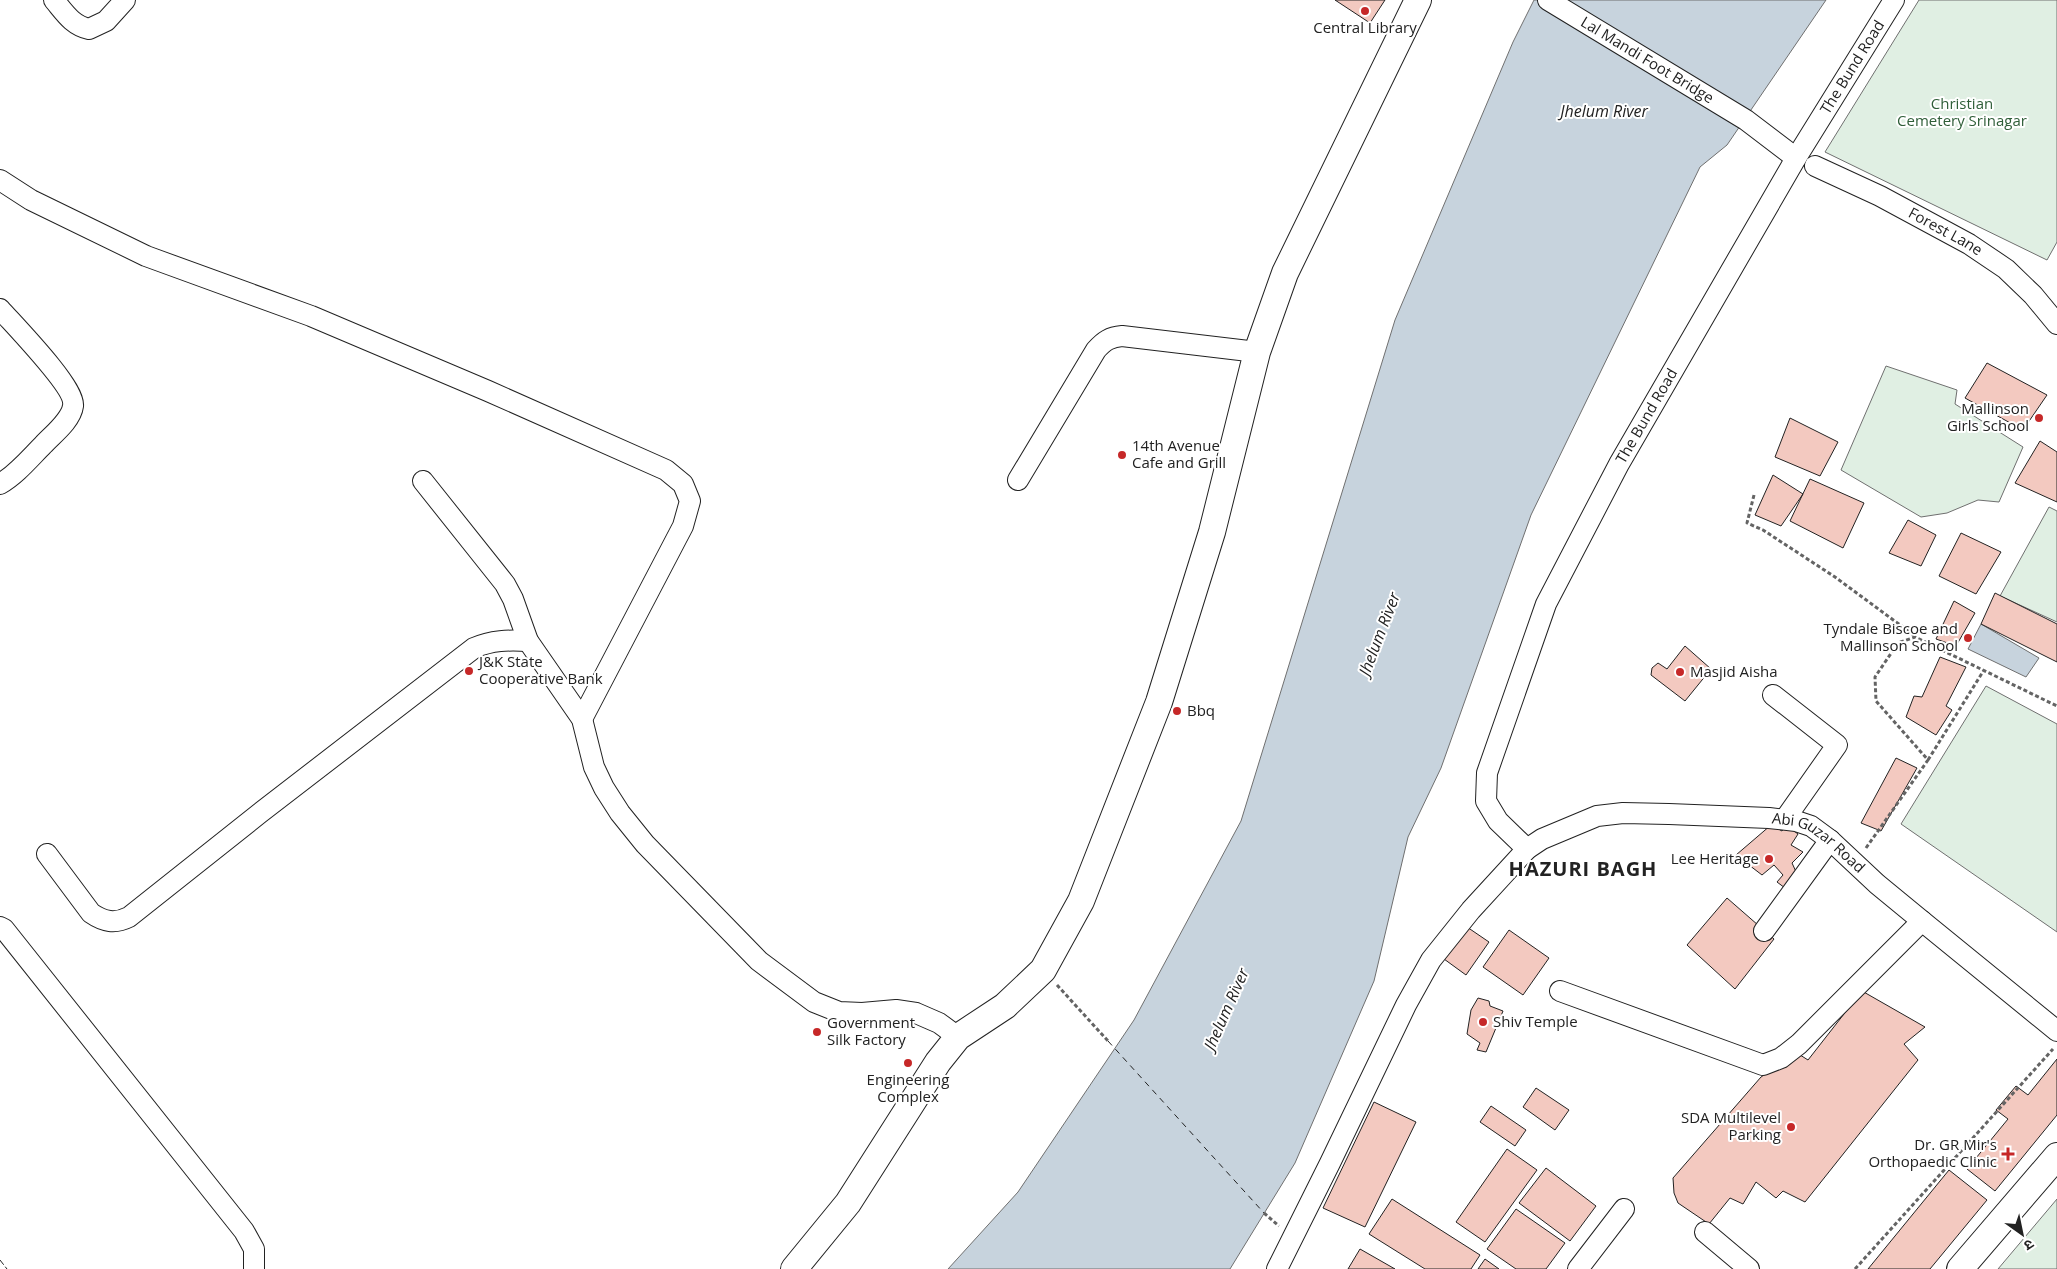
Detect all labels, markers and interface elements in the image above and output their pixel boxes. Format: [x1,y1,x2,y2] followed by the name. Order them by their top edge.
[1359,5,1371,17] marker: Central Library
[1577,11,1718,107] street label: Lal Mandi Foot Bridge
[1815,16,1888,117] street label: The Bund Road
[1313,17,1417,37] place label: Central Library
[1897,93,2027,130] park label: Christian Cemetery Srinagar
[1557,100,1649,122] water label: Jhelum River
[1905,202,1987,259] street label: Forest Lane
[1610,364,1681,467] street label: The Bund Road
[1947,398,2029,435] place label: Mallinson Girls School
[2033,412,2045,424] marker: Mallinson Girls School
[1132,435,1226,472] place label: 14th Avenue Cafe and Grill
[1116,449,1128,461] marker: 14th Avenue Cafe and Grill
[1352,588,1405,682] water label: Jhelum River
[1824,618,1958,655] place label: Tyndale Biscoe and Mallinson School
[1962,632,1974,644] marker: Tyndale Biscoe and Mallinson School
[477,651,603,688] place label: J&K State Cooperative Bank
[1690,661,1778,681] place label: Masjid Aisha
[463,665,475,677] marker: J&K State Cooperative Bank
[1674,666,1686,678] marker: Masjid Aisha
[1187,700,1215,720] place label: Bbq
[1171,705,1183,717] marker: Bbq
[1771,807,1870,877] street label: Abi Guzar Road
[1671,848,1759,868] place label: Lee Heritage
[1763,853,1775,865] marker: Lee Heritage
[1509,855,1657,882] district label: HAZURI BAGH
[1197,964,1254,1056] water label: Jhelum River
[1493,1011,1578,1031] place label: Shiv Temple
[827,1012,915,1049] place label: Government Silk Factory
[1477,1016,1489,1028] marker: Shiv Temple
[811,1026,823,1038] marker: Government Silk Factory
[902,1057,914,1069] marker: Engineering Complex
[867,1069,949,1106] place label: Engineering Complex
[1681,1107,1781,1144] place label: SDA Multilevel Parking
[1785,1121,1797,1133] marker: SDA Multilevel Parking
[1868,1134,1997,1171] place label: Dr. GR Mir's Orthopaedic Clinic
[2001,1147,2015,1161] marker: Dr. GR Mir's Orthopaedic Clinic
[1997,1209,2047,1259] north arrow
[2020,1235,2038,1256] text: उ

